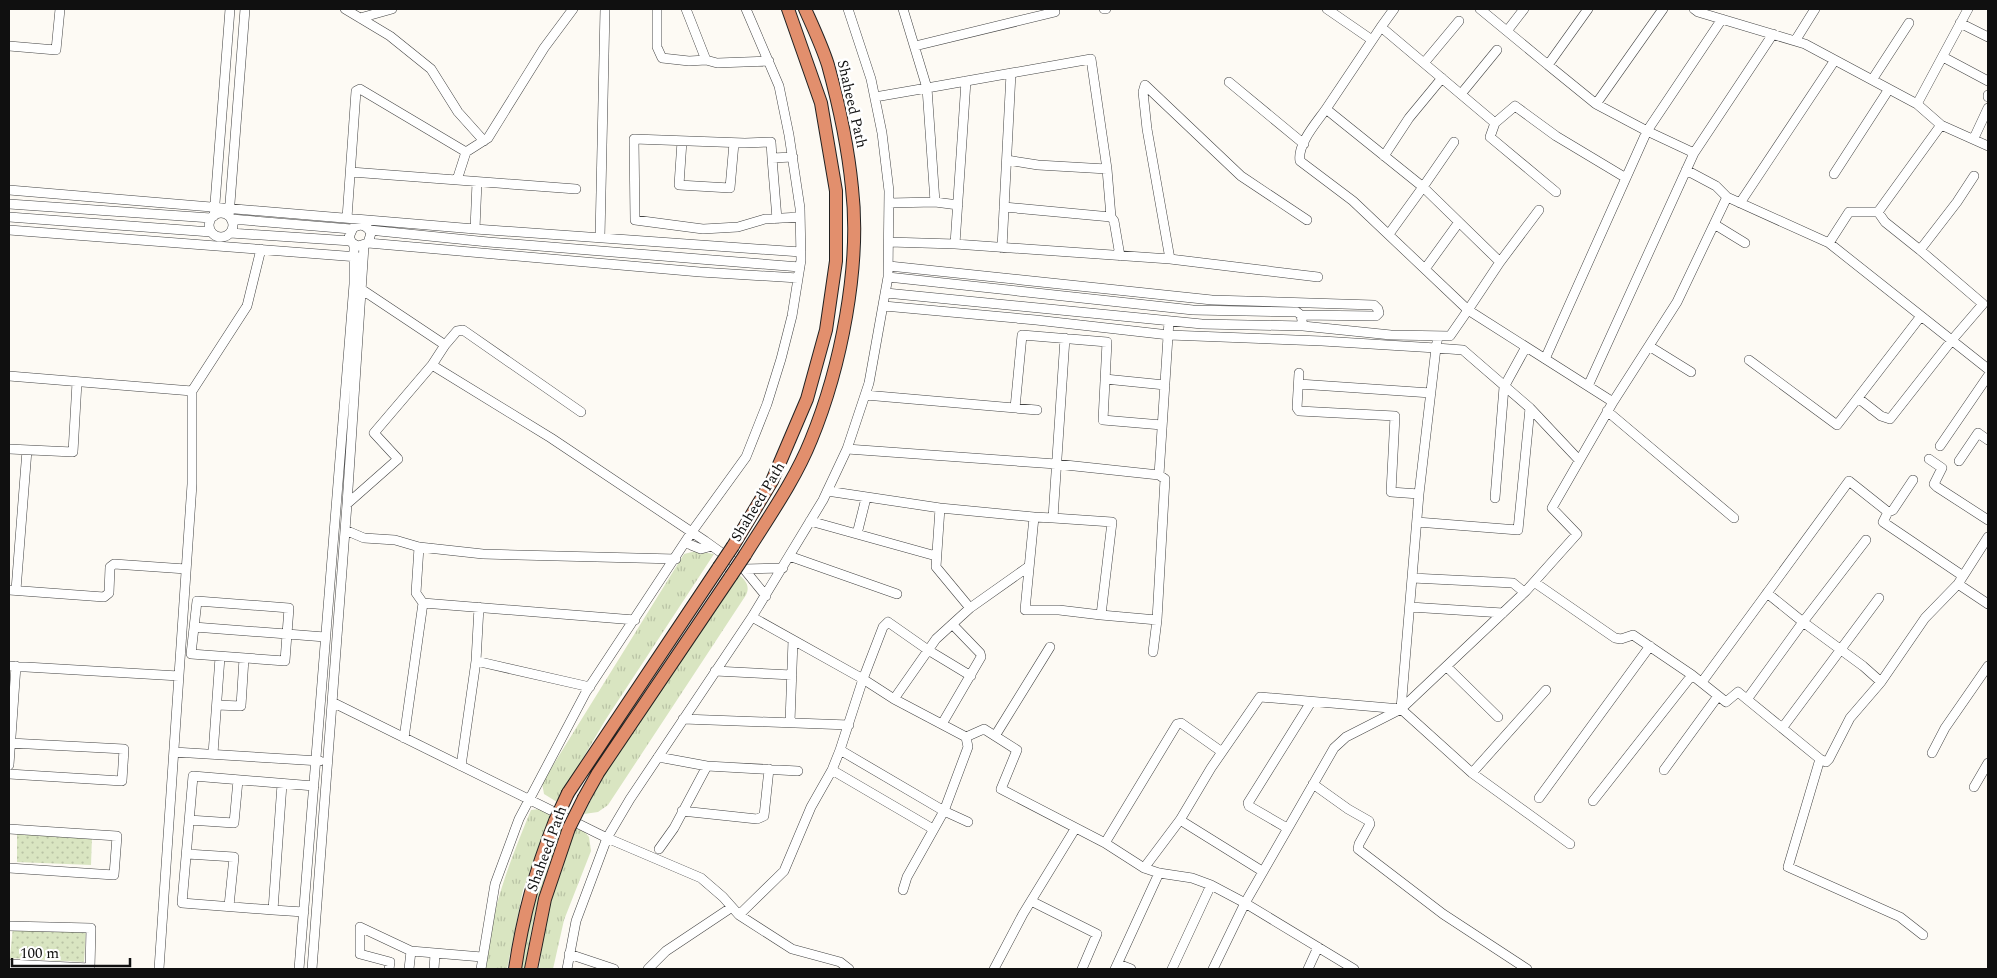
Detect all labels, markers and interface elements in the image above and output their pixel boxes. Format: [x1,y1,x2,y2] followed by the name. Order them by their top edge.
[831,58,873,151] street label: Shaheed Path
[725,457,791,546] street label: Shaheed Path
[521,803,573,895] street label: Shaheed Path
[12,936,130,968] scale bar
[20,942,59,965] text: 100 m

